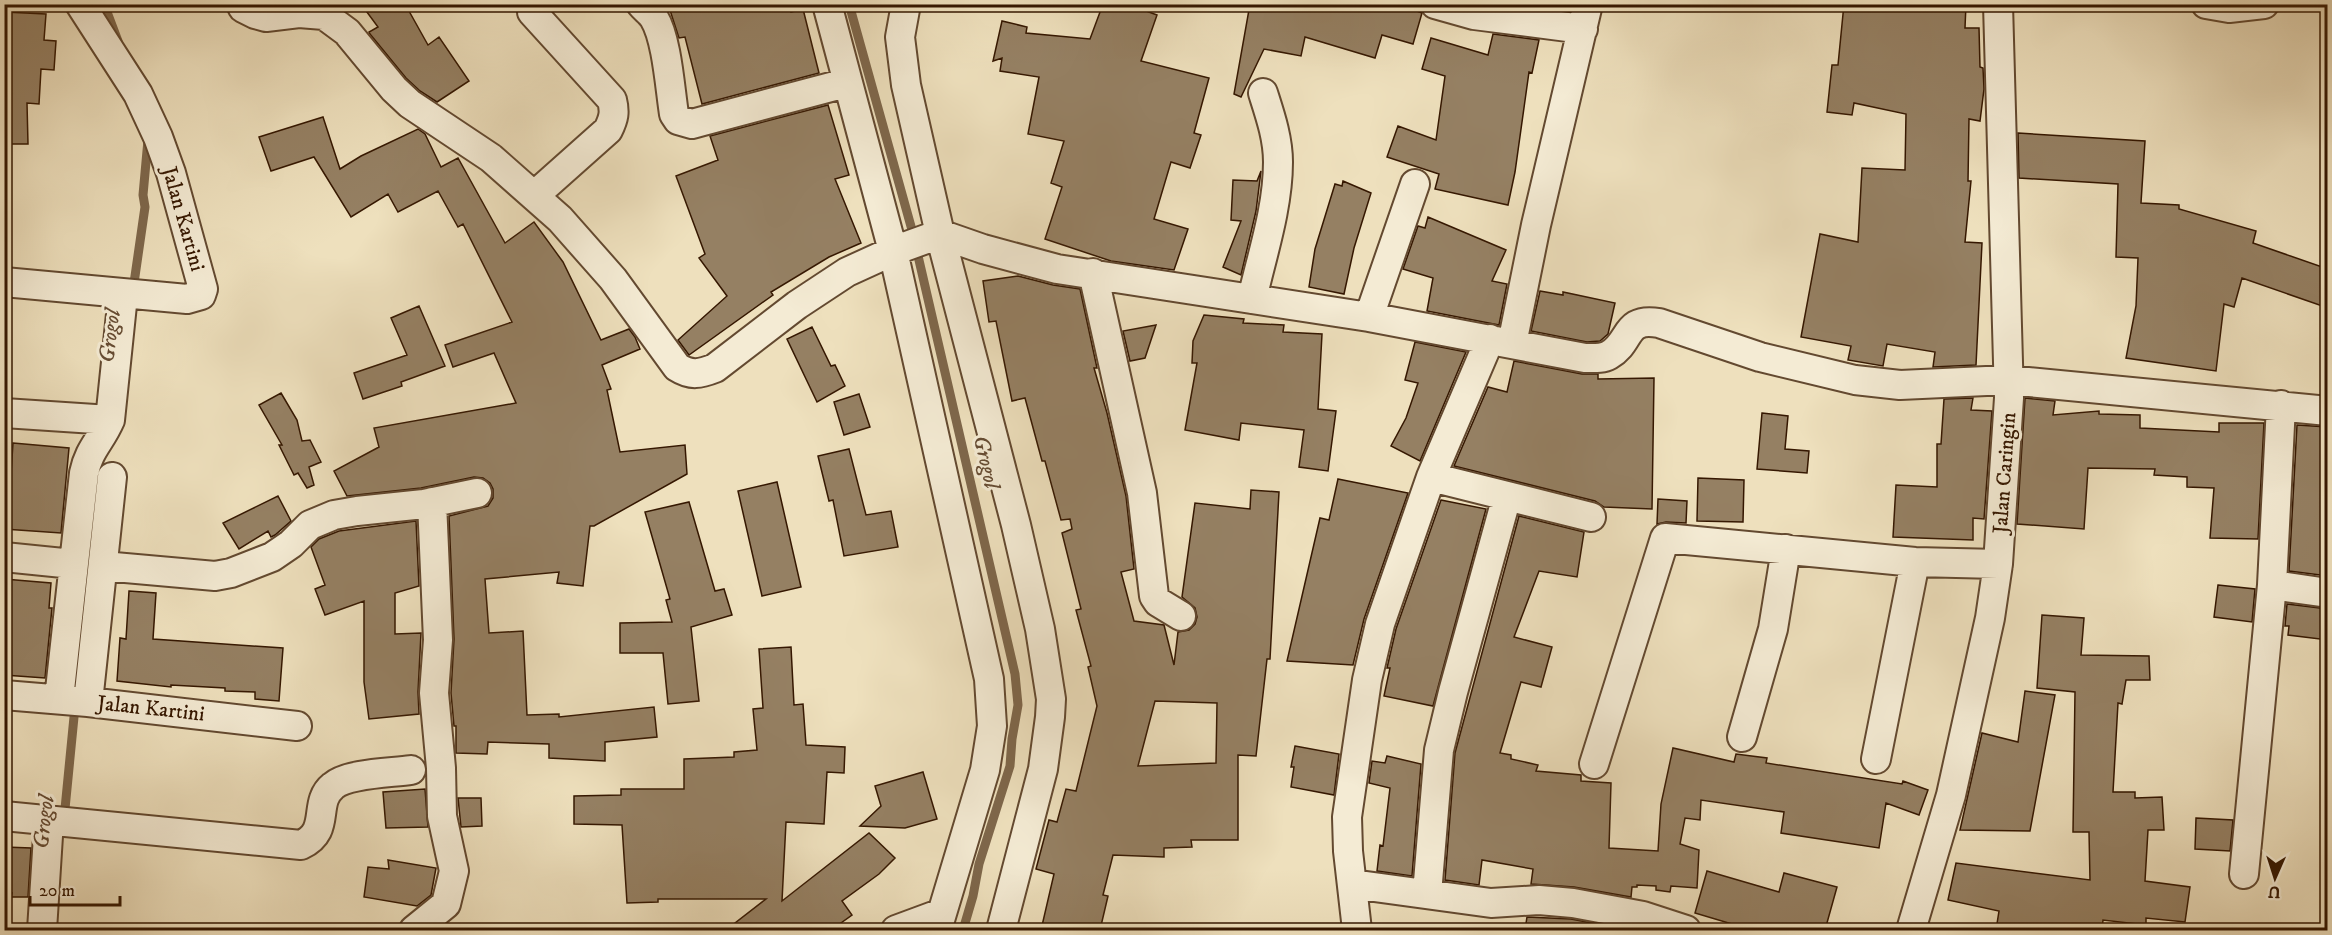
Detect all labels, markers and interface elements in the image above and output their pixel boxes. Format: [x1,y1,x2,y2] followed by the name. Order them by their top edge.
[155,162,210,274] street label: Jalan Kartini
[93,305,127,364] water label: Grogol
[1988,412,2022,536] street label: Jalan Caringin
[967,433,1006,493] water label: Grogol
[94,690,206,728] street label: Jalan Kartini
[28,792,60,850] water label: Grogol
[2245,848,2305,908] north arrow
[30,869,120,907] scale bar
[39,880,75,902] text: 20 m
[2267,882,2281,902] text: U

